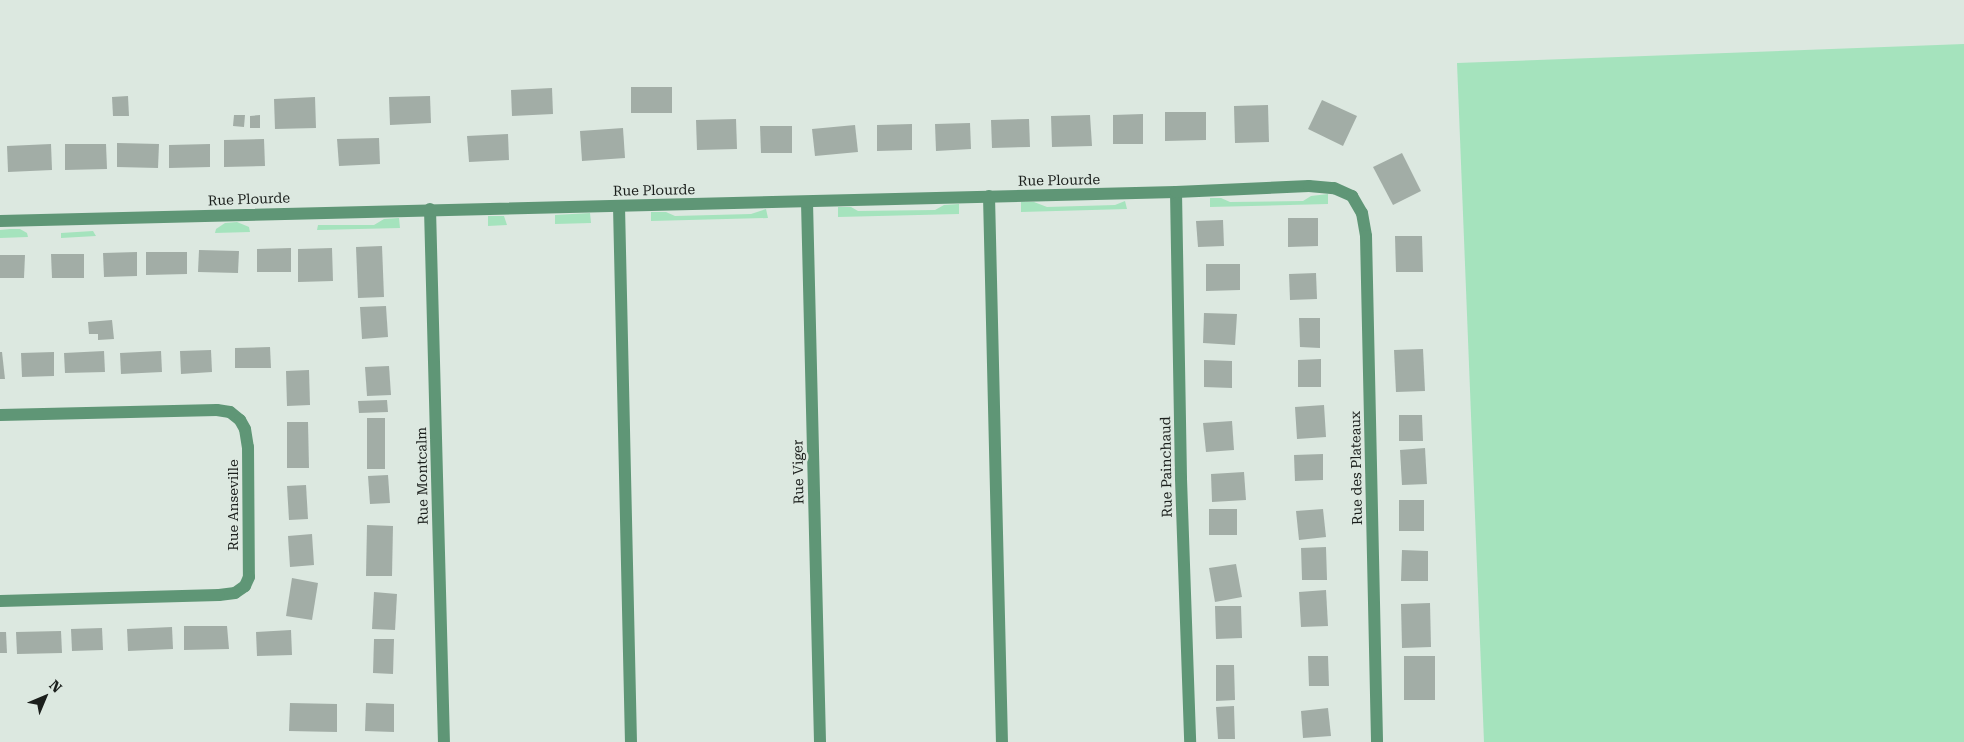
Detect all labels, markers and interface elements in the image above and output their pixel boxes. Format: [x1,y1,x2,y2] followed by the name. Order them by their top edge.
[1018,171,1100,189] street label: Rue Plourde
[613,181,695,199] street label: Rue Plourde
[208,189,290,209] street label: Rue Plourde
[1347,411,1365,525] street label: Rue des Plateaux
[1157,416,1175,518] street label: Rue Painchaud
[413,427,431,525] street label: Rue Montcalm
[789,440,807,504] street label: Rue Viger
[225,459,241,551] street label: Rue Anseville
[20,672,70,722] north arrow
[46,677,65,696] text: N

